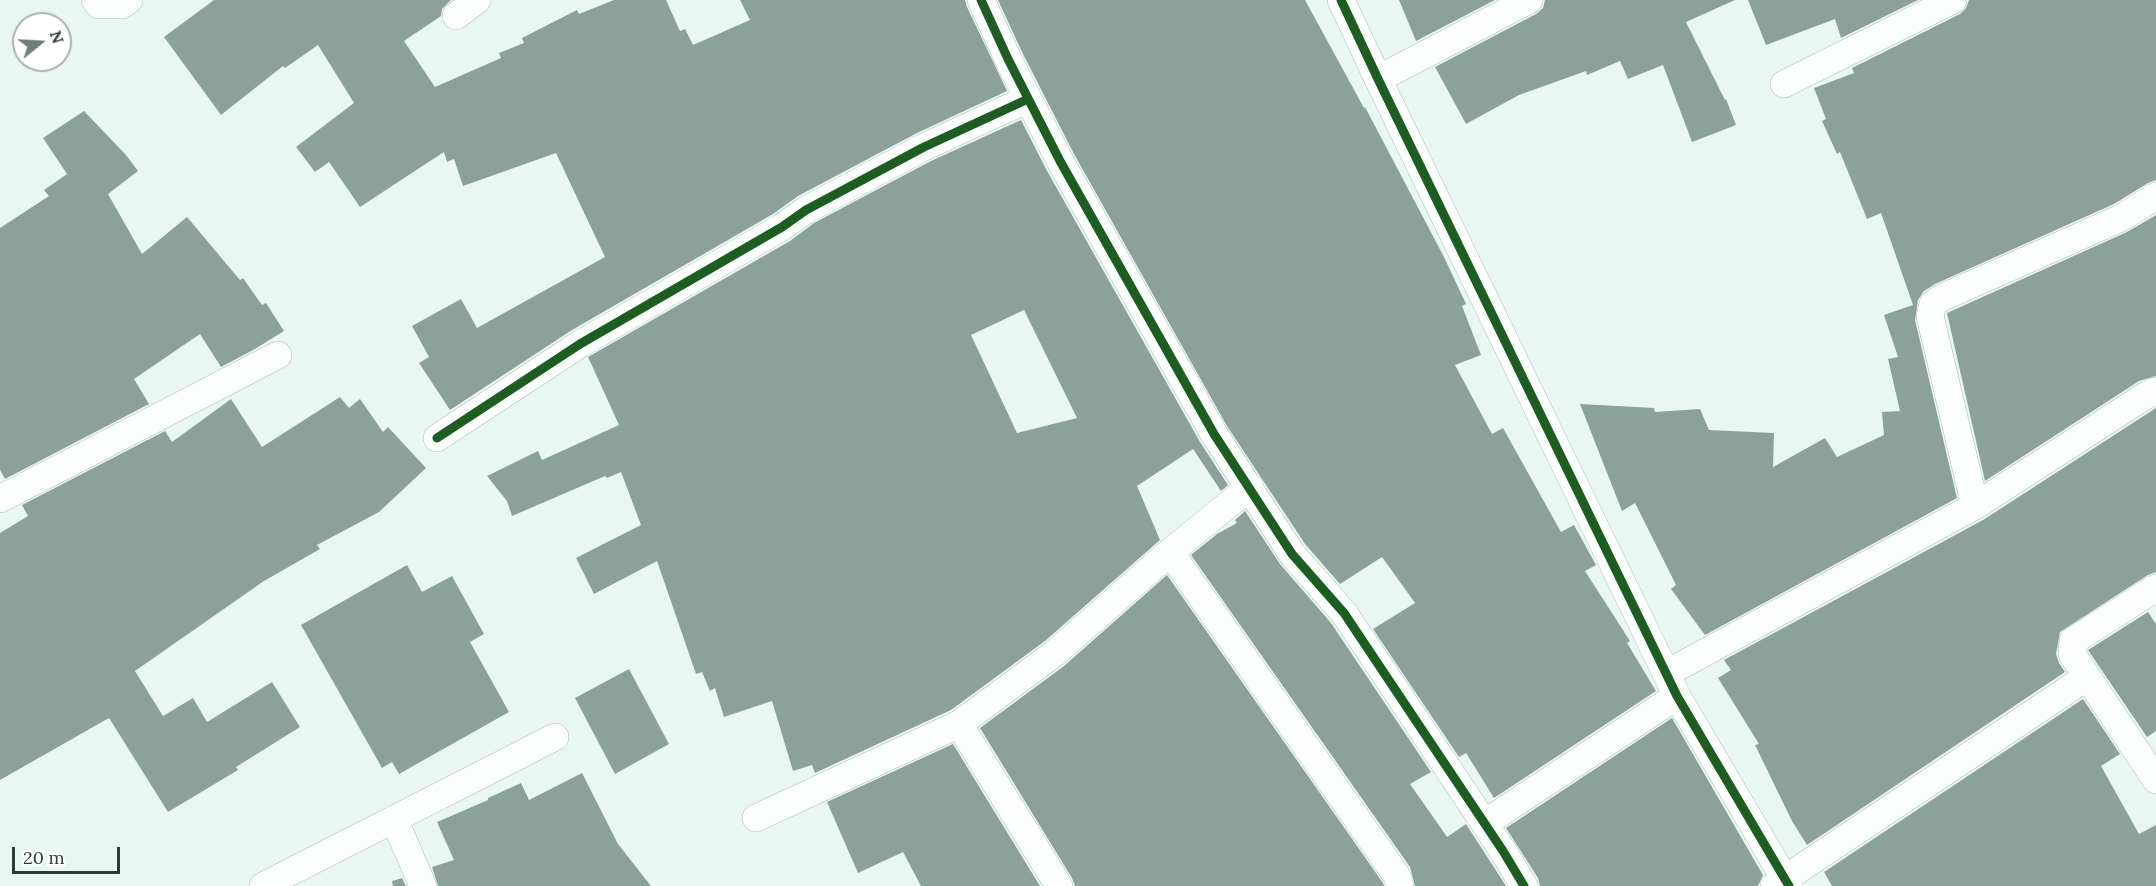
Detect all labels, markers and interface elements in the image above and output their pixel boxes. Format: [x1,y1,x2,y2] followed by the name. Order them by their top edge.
[12,12,72,72] north arrow
[46,28,69,46] text: N
[15,835,123,873] scale bar
[23,846,65,869] text: 20 m

